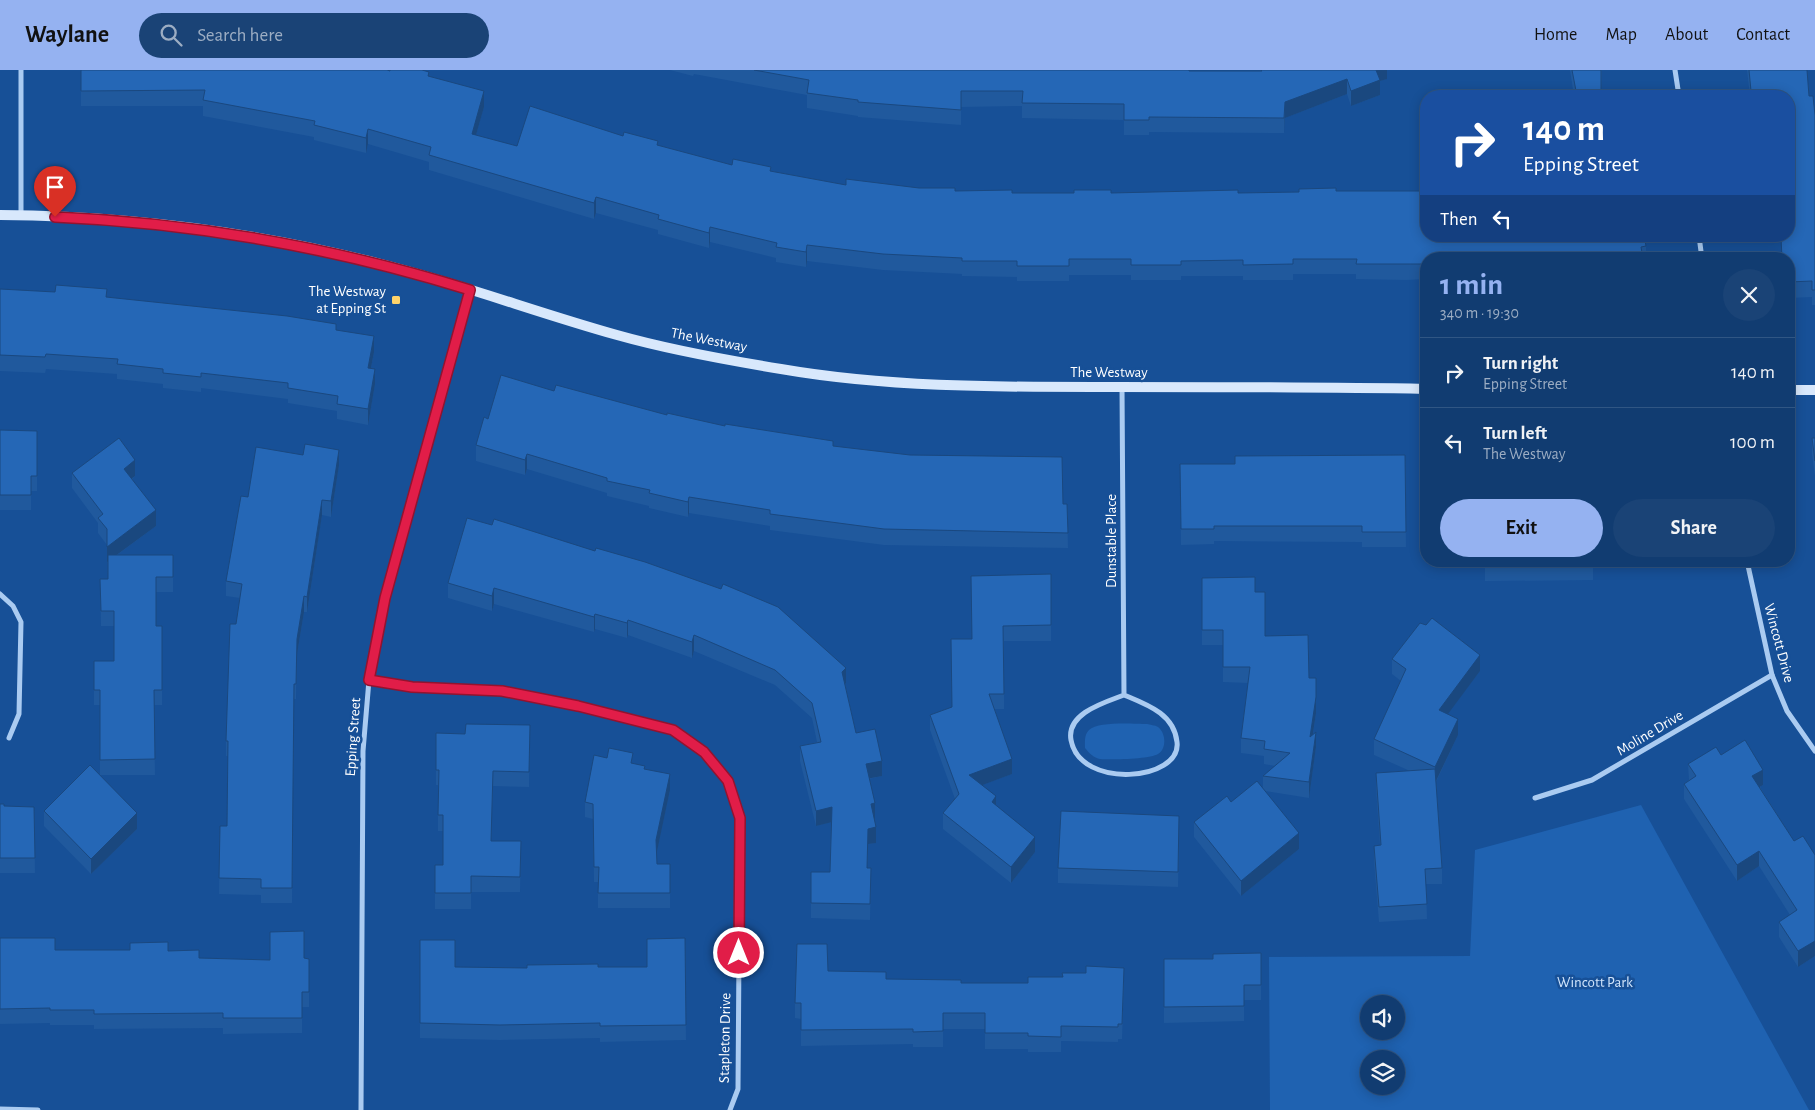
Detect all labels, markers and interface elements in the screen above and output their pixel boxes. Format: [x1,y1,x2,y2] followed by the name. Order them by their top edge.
[139,13,489,58] search box
[157,21,185,49] icon: search
[25,23,109,47] text: Waylane
[197,26,283,45] text: Search here
[1534,26,1577,44] text: Home
[1605,26,1637,44] text: Map
[1665,26,1708,44] text: About
[1736,26,1790,44] text: Contact
[1440,110,1505,175] icon: right
[1523,112,1605,147] text: 140 m
[1523,153,1639,175] text: Epping Street
[34,166,76,217] pin
[41,173,69,201] icon: arrive
[1488,205,1516,233] icon: left
[1440,210,1478,229] text: Then
[1723,269,1775,321] button: close
[1440,270,1503,300] text: 1 min
[309,284,387,316] place label: The Westway at Epping St
[390,294,402,306] marker: The Westway at Epping St
[1440,305,1519,321] text: 340 m · 19:30
[670,325,749,355] street label: The Westway
[1483,354,1558,373] text: Turn right
[1440,359,1468,387] icon: right
[1731,363,1775,382] text: 140 m
[1070,365,1148,380] street label: The Westway
[1483,376,1567,392] text: Epping Street
[1483,424,1547,443] text: Turn left
[1440,429,1468,457] icon: left
[1730,433,1775,452] text: 100 m
[1483,446,1566,462] text: The Westway
[1104,494,1119,588] street label: Dunstable Place
[1440,499,1603,557] button: Exit
[1613,499,1775,557] button: Share
[1761,602,1797,684] street label: Wincott Drive
[343,697,363,777] street label: Epping Street
[1614,707,1686,759] street label: Moline Drive
[712,926,764,978] position arrow
[1557,975,1633,990] park label: Wincott Park
[717,993,733,1083] street label: Stapleton Drive
[1360,995,1405,1095] map controls
[1360,995,1405,1040] button: sound
[1360,1050,1405,1095] button: layers

